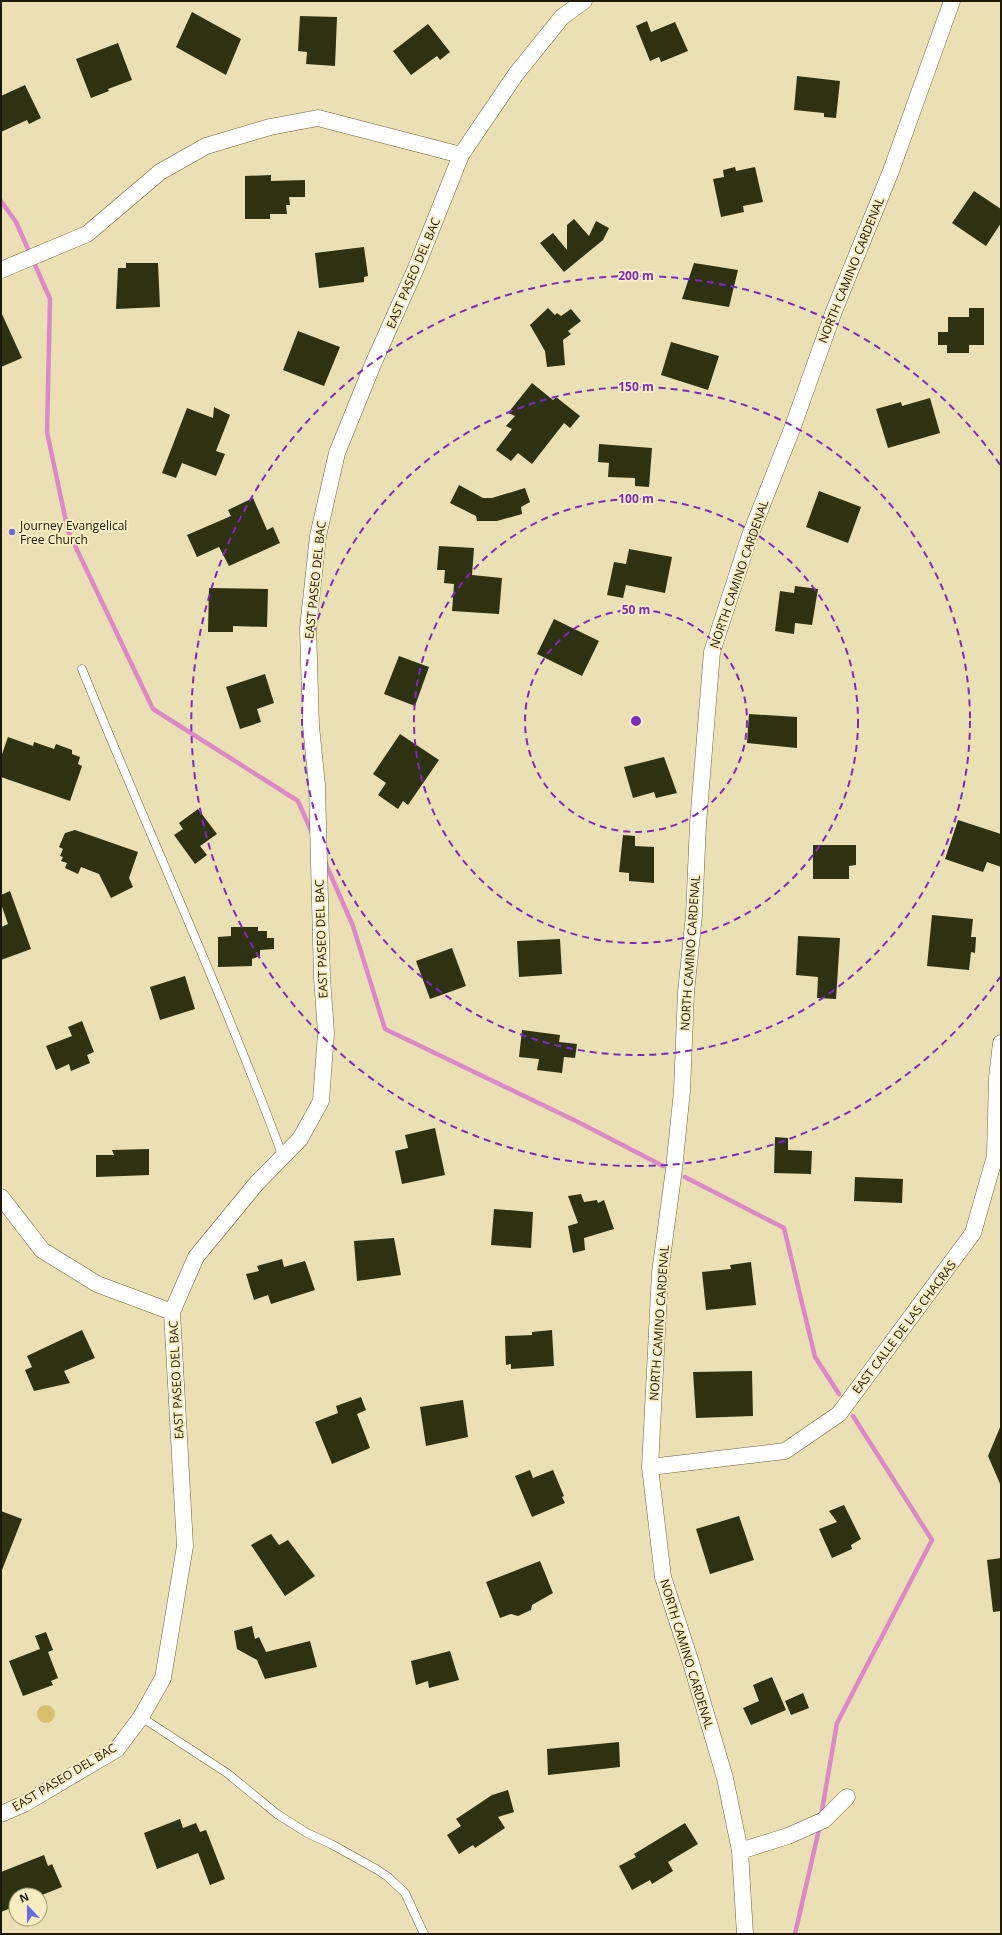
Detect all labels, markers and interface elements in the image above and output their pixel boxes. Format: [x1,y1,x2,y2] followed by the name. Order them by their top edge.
[814,195,888,345] street label: NORTH CAMINO CARDENAL
[382,215,444,331] street label: EAST PASEO DEL BAC
[618,267,654,284] text: 200 m
[618,378,654,395] text: 150 m
[618,490,654,507] text: 100 m
[706,498,772,650] street label: NORTH CAMINO CARDENAL
[19,517,127,548] place label: Journey Evangelical Free Church
[300,520,330,640] street label: EAST PASEO DEL BAC
[7,527,17,537] marker: Journey Evangelical Free Church
[622,601,650,618] text: 50 m
[629,714,643,728] centre of rings
[676,875,704,1031] street label: NORTH CAMINO CARDENAL
[310,879,332,999] street label: EAST PASEO DEL BAC
[645,1245,673,1401] street label: NORTH CAMINO CARDENAL
[848,1257,960,1397] street label: EAST CALLE DE LAS CHACRAS
[164,1320,188,1440] street label: EAST PASEO DEL BAC
[656,1577,718,1731] street label: NORTH CAMINO CARDENAL
[9,1739,120,1815] street label: EAST PASEO DEL BAC
[8,1887,48,1927] north arrow
[17,1889,31,1906] text: N

